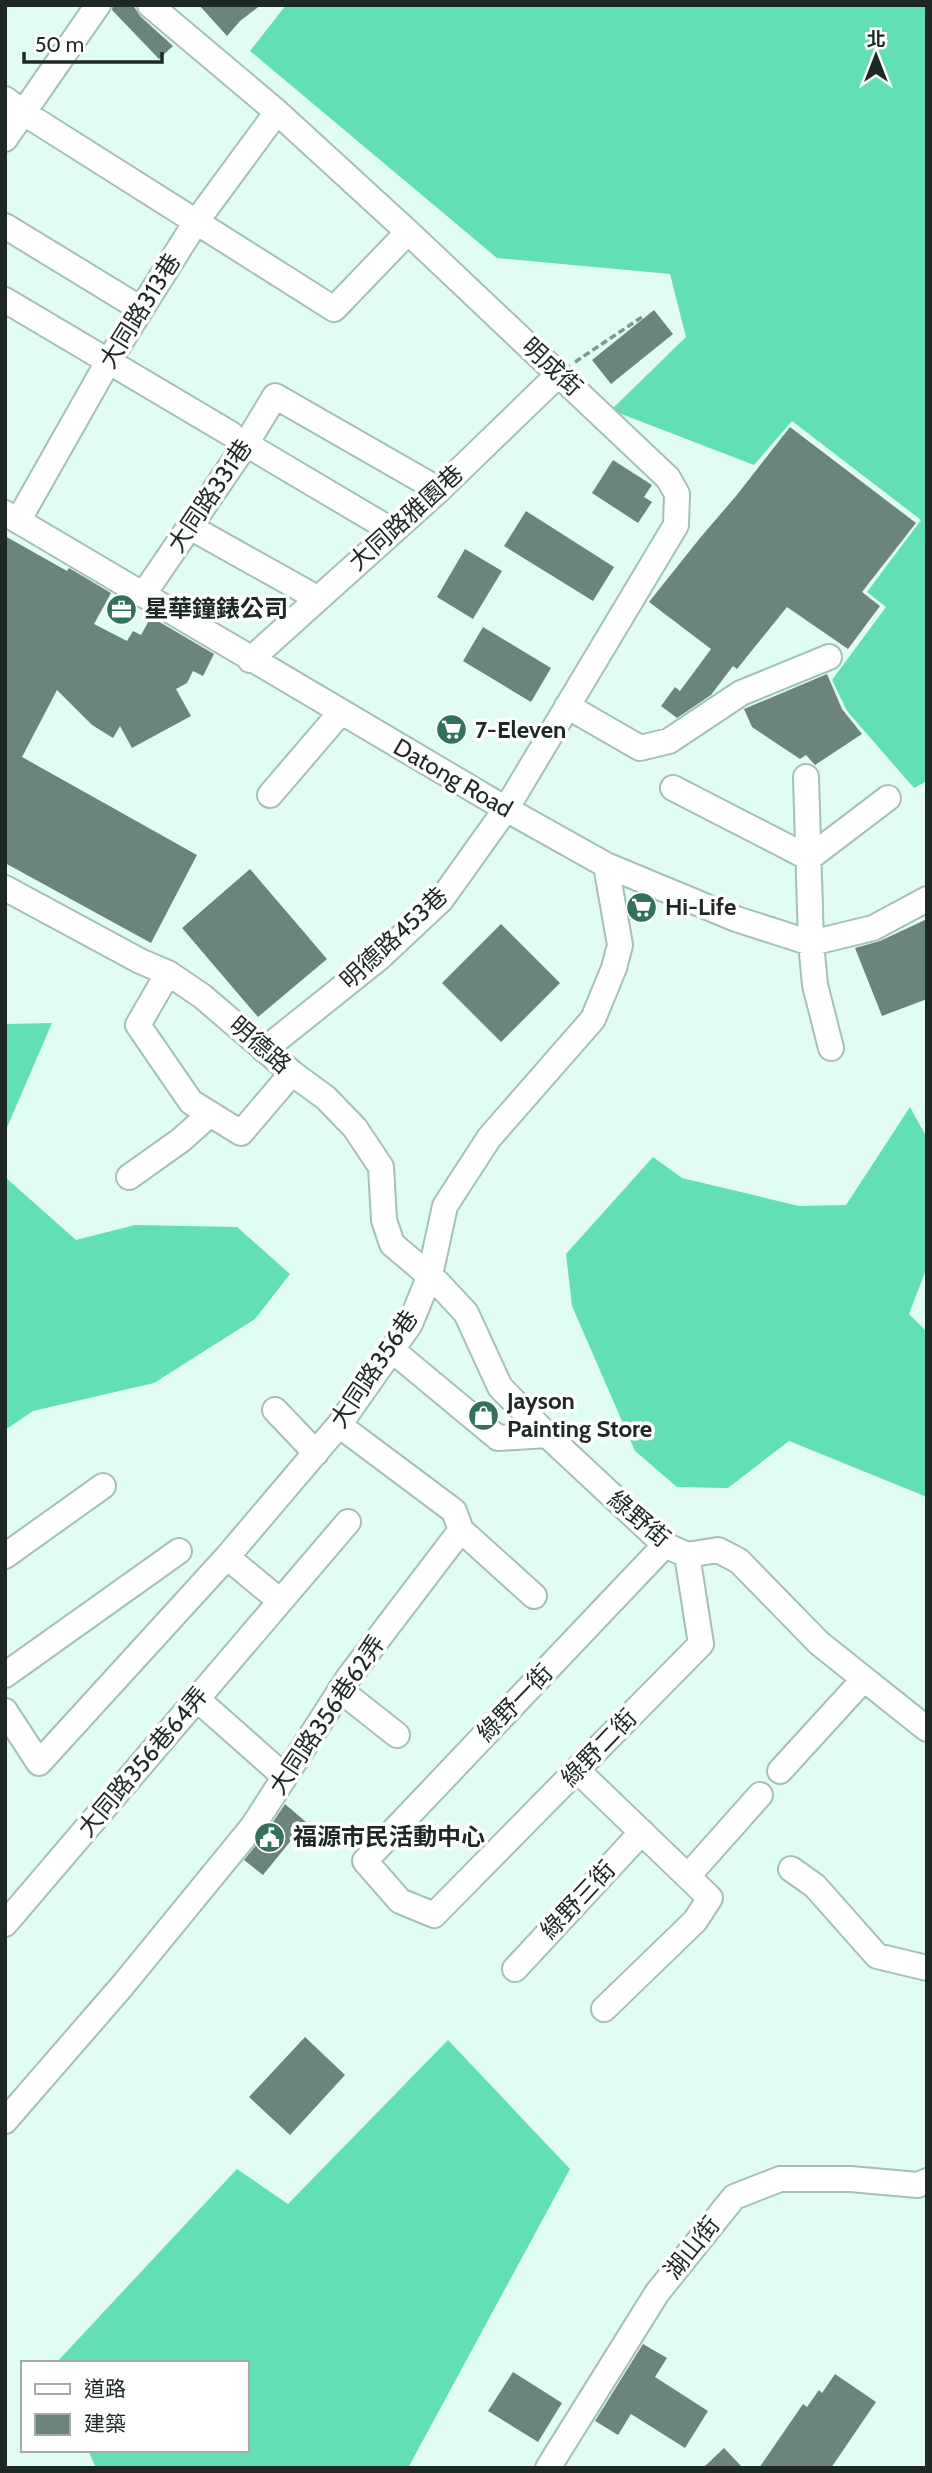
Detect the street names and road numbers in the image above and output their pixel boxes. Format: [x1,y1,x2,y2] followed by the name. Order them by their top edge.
[93,248,186,373] street label: 大同路313巷
[516,331,589,402] street label: 明成街
[161,434,258,558] street label: 大同路331巷
[342,459,469,577] street label: 大同路雅園巷
[389,732,518,823] street label: Datong Road
[334,881,453,995] street label: 明德路453巷
[224,1010,297,1079] street label: 明德路
[324,1304,424,1433] street label: 大同路356巷
[602,1484,676,1553] street label: 綠野街
[263,1630,391,1800] street label: 大同路356巷62弄
[471,1658,558,1747] street label: 綠野一街
[71,1681,214,1843] street label: 大同路356巷64弄
[555,1703,642,1792] street label: 綠野二街
[534,1855,621,1945] street label: 綠野三街
[658,2211,726,2285] street label: 湖山街

